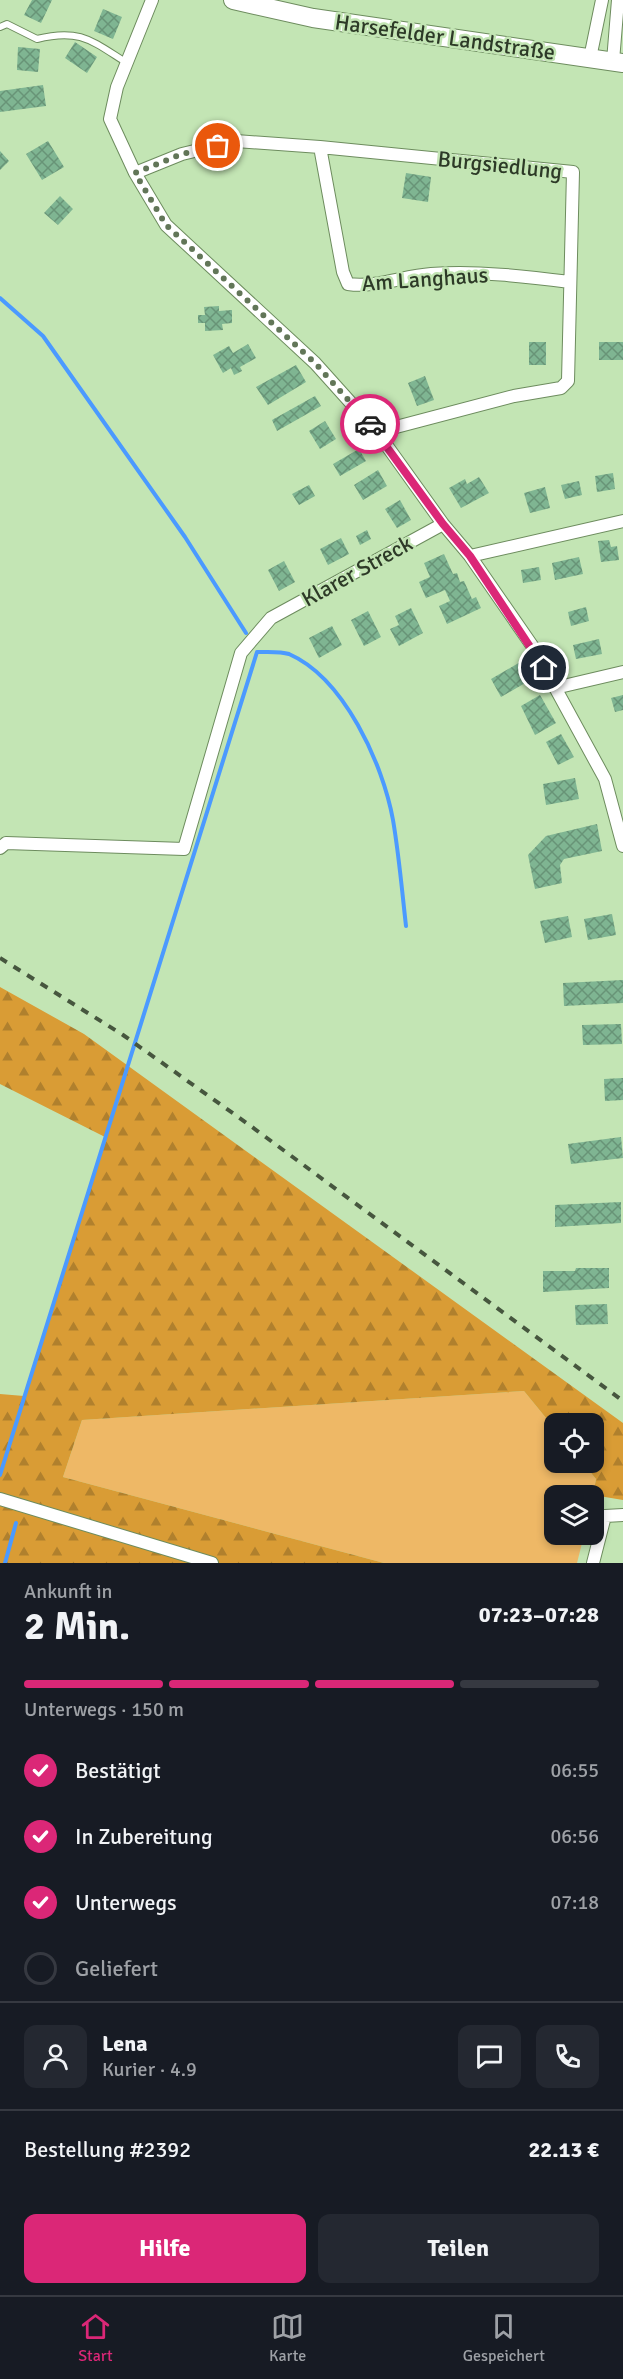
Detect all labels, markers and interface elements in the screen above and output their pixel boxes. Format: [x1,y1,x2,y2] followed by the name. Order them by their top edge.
[333,8,557,66] street label: Harsefelder Landstraße
[192,120,243,171] pin
[201,129,234,162] icon: bag
[436,145,564,185] street label: Burgsiedlung
[361,261,489,297] street label: Am Langhaus
[340,394,400,454] courier
[354,408,387,441] icon: car
[297,530,417,612] street label: Klarer Streck
[518,642,569,693] pin
[527,651,560,684] icon: home
[544,1413,604,1545] map controls
[544,1413,604,1473] button: locate
[544,1485,604,1545] button: layers
[24,1579,112,1604] text: Ankunft in
[479,1601,599,1628] text: 07:23–07:28
[24,1602,130,1650] text: 2 Min.
[24,1697,184,1722] text: Unterwegs · 150 m
[24,1754,57,1787] icon: check
[75,1757,161,1784] text: Bestätigt
[550,1758,599,1783] text: 06:55
[24,1820,57,1853] icon: check
[75,1823,213,1850] text: In Zubereitung
[550,1824,599,1849] text: 06:56
[24,1886,57,1919] icon: check
[75,1889,177,1916] text: Unterwegs
[550,1890,599,1915] text: 07:18
[75,1955,158,1982] text: Geliefert
[24,2025,87,2088] button: person
[458,2025,521,2088] button: chat
[536,2025,599,2088] button: phone
[102,2030,148,2057] text: Lena
[102,2057,197,2082] text: Kurier · 4.9
[24,2136,191,2163] text: Bestellung #2392
[528,2136,599,2163] text: 22.13 €
[24,2214,306,2283] button: Hilfe
[318,2214,599,2283] button: Teilen
[78,2310,113,2366] tab: Start
[269,2310,306,2366] tab: Karte
[463,2310,545,2366] tab: Gespeichert

